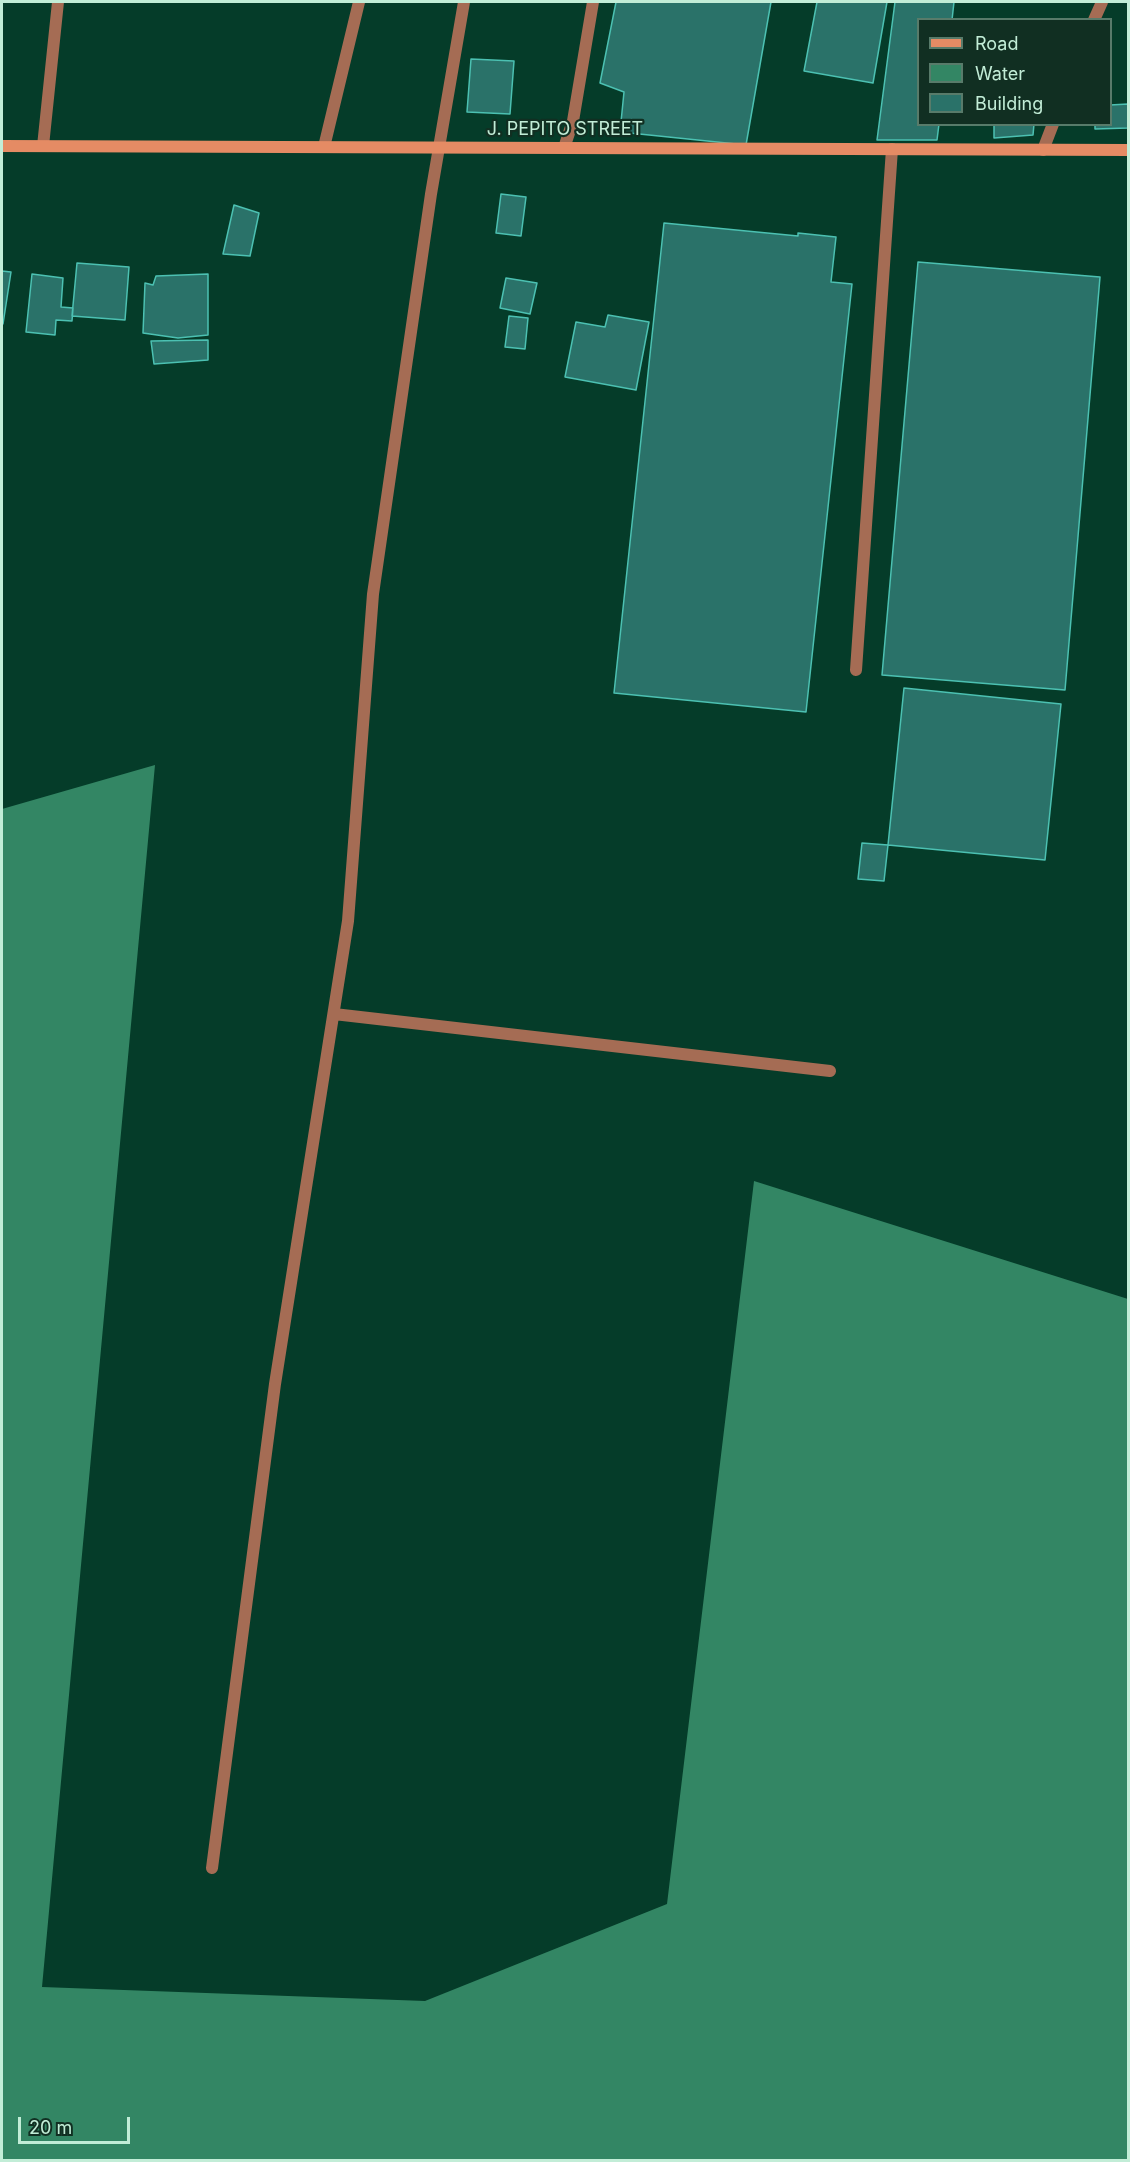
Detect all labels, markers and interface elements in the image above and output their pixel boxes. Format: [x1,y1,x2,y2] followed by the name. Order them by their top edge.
[917,18,1112,126] legend
[975,33,1018,54] text: Road
[975,63,1025,84] text: Water
[975,93,1043,114] text: Building
[487,119,643,141] street label: J. PEPITO STREET
[21,2105,134,2143] scale bar
[29,2117,72,2138] text: 20 m

